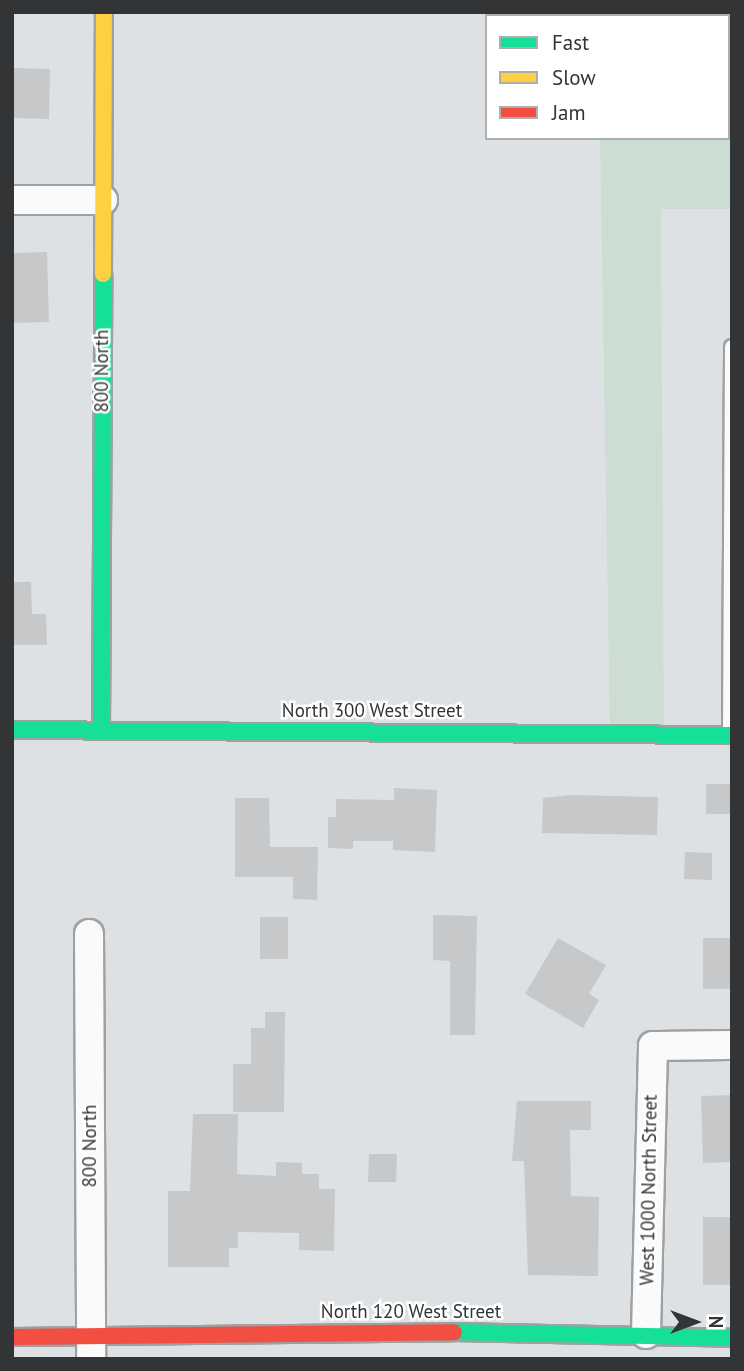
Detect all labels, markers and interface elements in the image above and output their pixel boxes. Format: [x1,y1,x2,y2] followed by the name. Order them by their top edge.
[485,14,730,140] legend
[552,29,589,56] text: Fast
[552,64,596,91] text: Slow
[552,99,586,126] text: Jam
[91,330,113,412] street label: 800 North
[282,700,462,722] street label: North 300 West Street
[636,1094,662,1286] street label: West 1000 North Street
[79,1105,101,1187] street label: 800 North
[660,1287,730,1357] north arrow
[321,1301,501,1323] street label: North 120 West Street
[704,1316,728,1328] text: N

